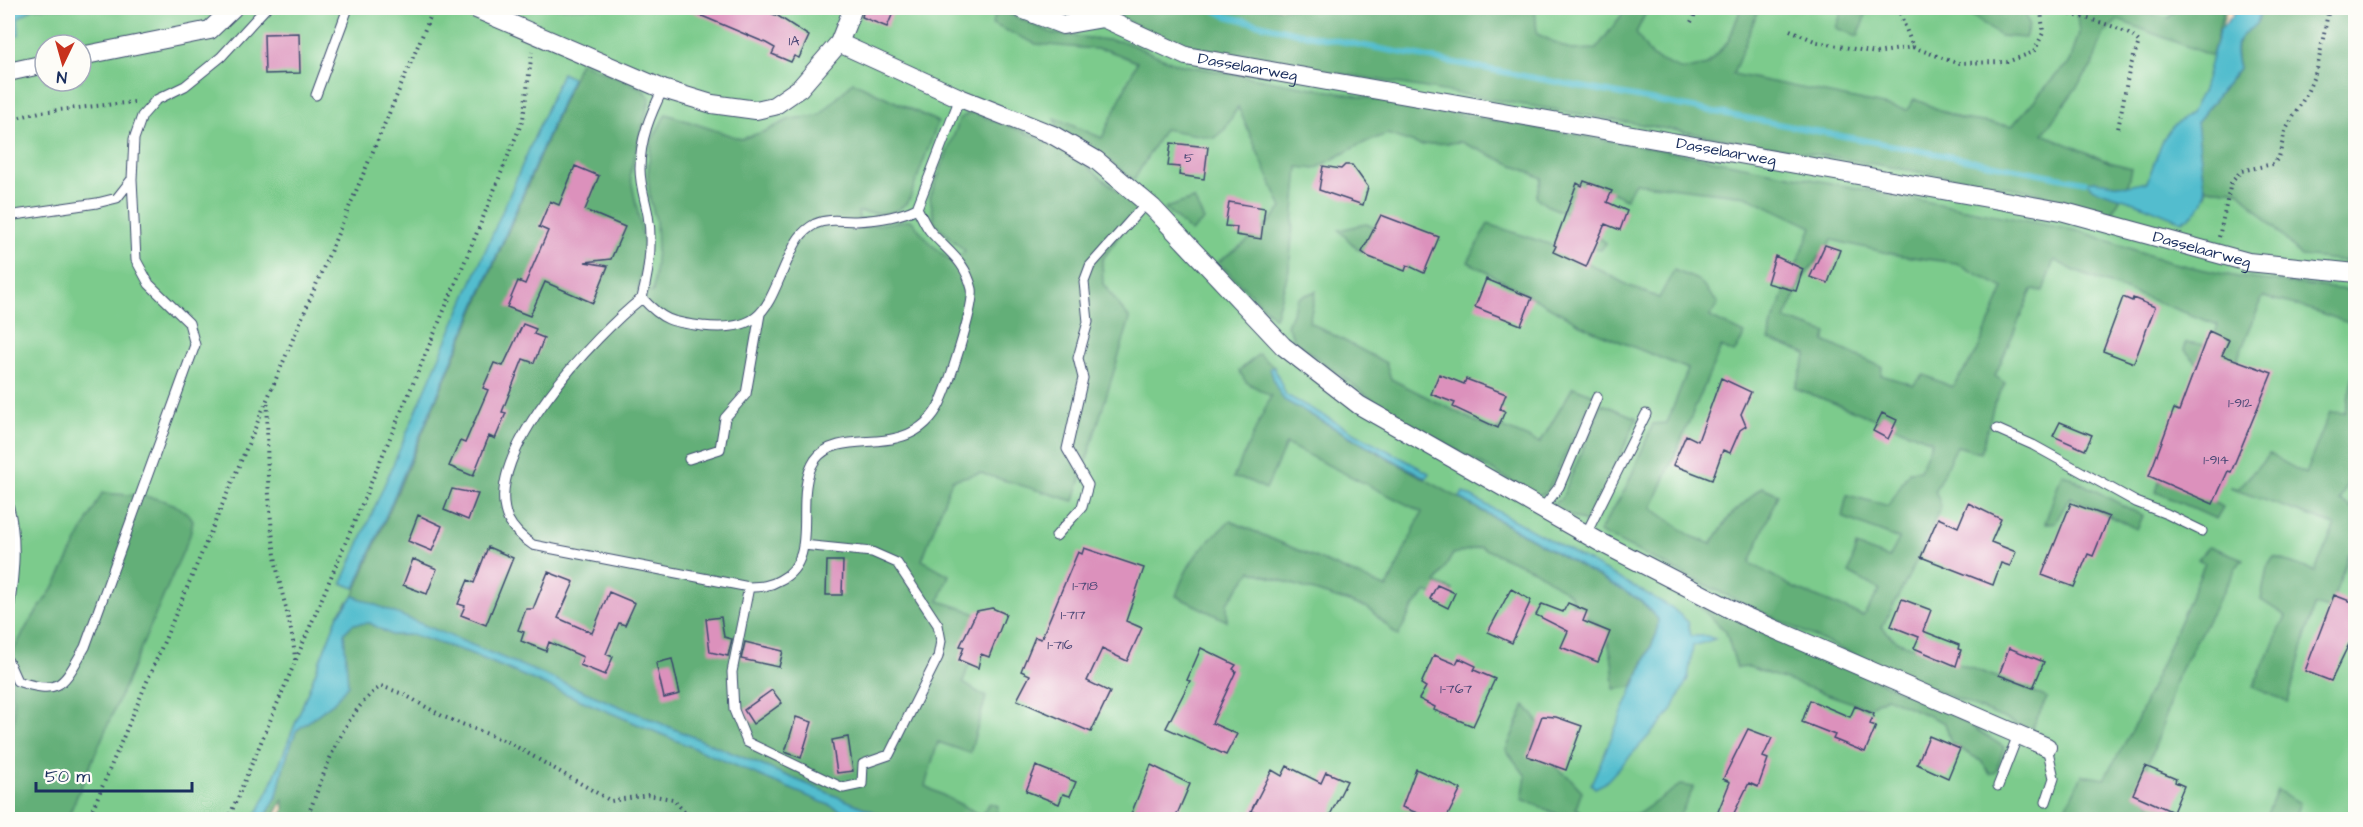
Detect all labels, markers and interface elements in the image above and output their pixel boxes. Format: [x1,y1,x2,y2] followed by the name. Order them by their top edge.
[789,31,799,51] house number: 1A
[33,33,93,93] north arrow
[1196,47,1299,88] street label: Dasselaarweg
[56,66,68,88] text: N
[1675,132,1778,172] street label: Dasselaarweg
[1184,148,1194,168] house number: 5
[2150,226,2253,274] street label: Dasselaarweg
[2228,393,2252,413] house number: 1-912
[2203,450,2229,470] house number: 1-914
[1072,576,1098,596] house number: 1-718
[1060,605,1086,625] house number: 1-717
[1047,635,1073,655] house number: 1-716
[1440,679,1472,699] house number: 1-767
[36,755,192,793] scale bar
[45,764,90,789] text: 50 m

